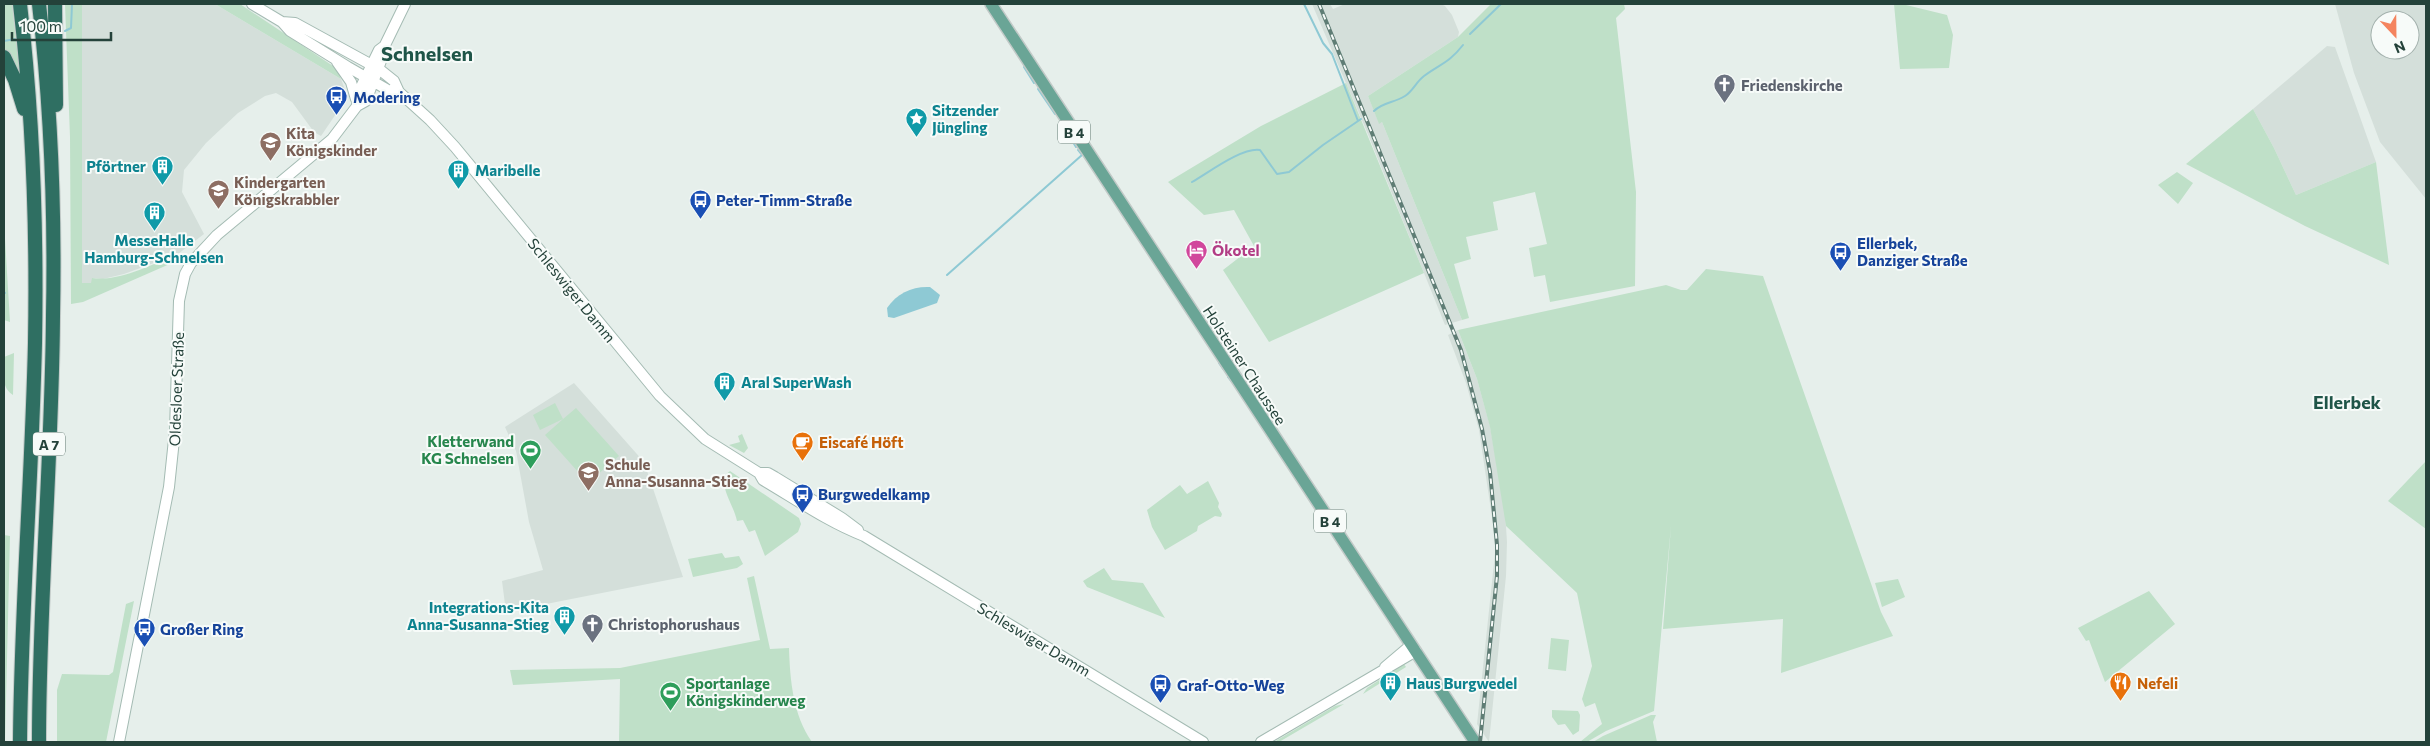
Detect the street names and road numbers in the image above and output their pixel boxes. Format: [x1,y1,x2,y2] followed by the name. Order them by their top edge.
[1058,120,1090,144] road number: B 4
[524,234,620,346] street label: Schleswiger Damm
[1200,302,1290,428] street label: Holsteiner Chaussee
[165,331,187,447] street label: Oldesloer Straße
[33,432,65,456] road number: A 7
[1314,510,1346,532] road number: B 4
[974,598,1094,680] street label: Schleswiger Damm

